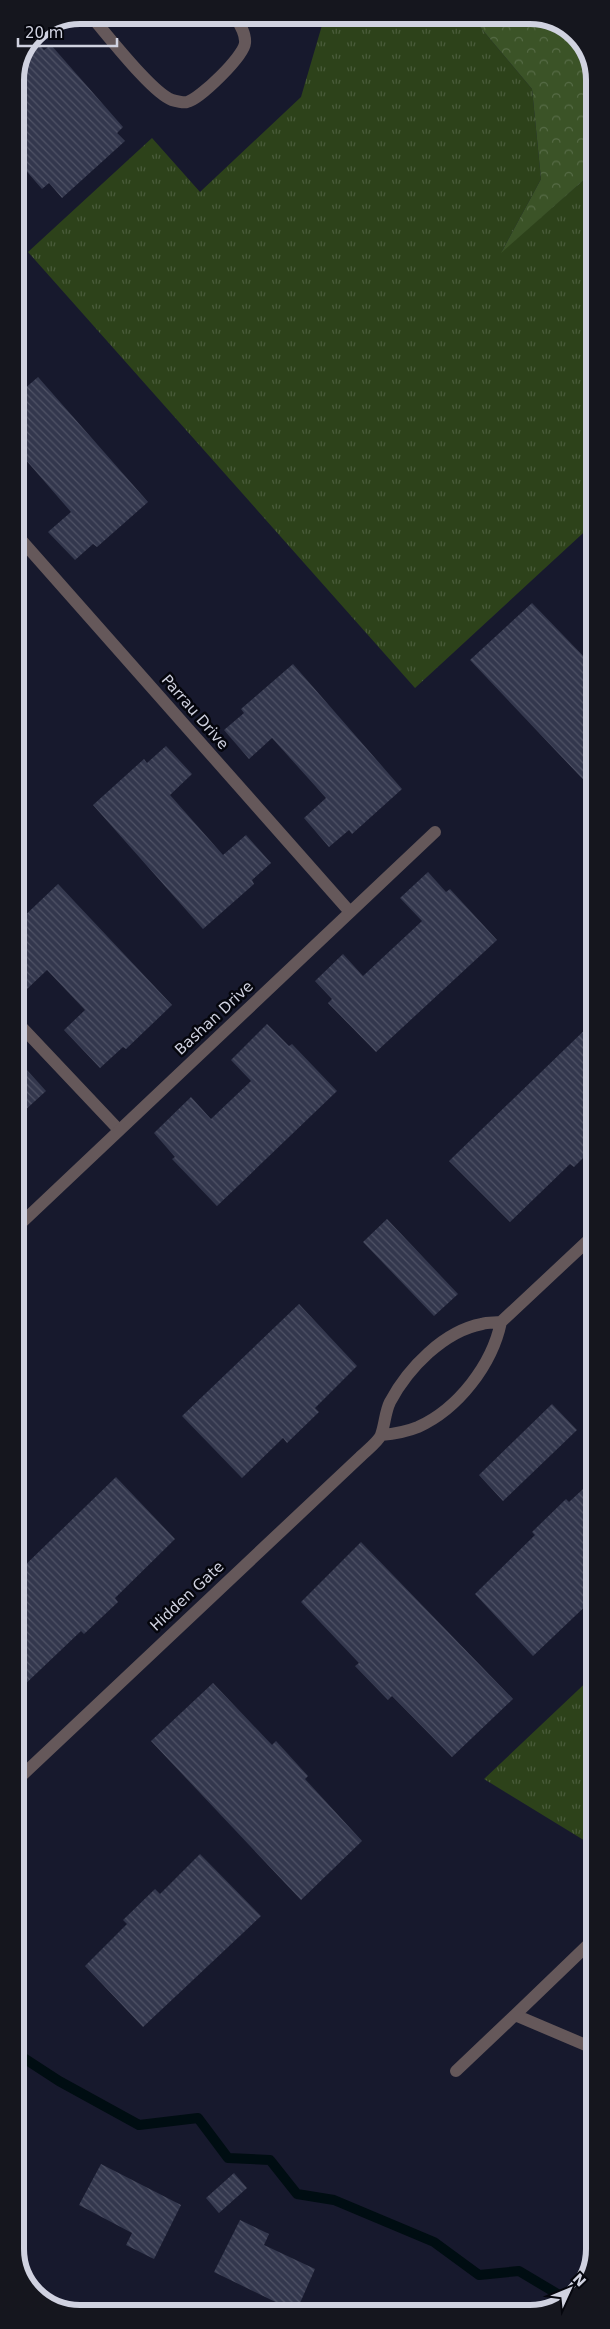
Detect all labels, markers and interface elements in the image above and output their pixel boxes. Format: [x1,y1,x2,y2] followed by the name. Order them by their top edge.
[18,15,116,47] scale bar
[25,24,63,42] text: 20 m
[158,671,232,753] street label: Parrau Drive
[171,977,257,1059] street label: Bashan Drive
[147,1557,227,1635] street label: Hidden Gate
[545,2264,595,2314] north arrow
[570,2270,589,2290] text: N

